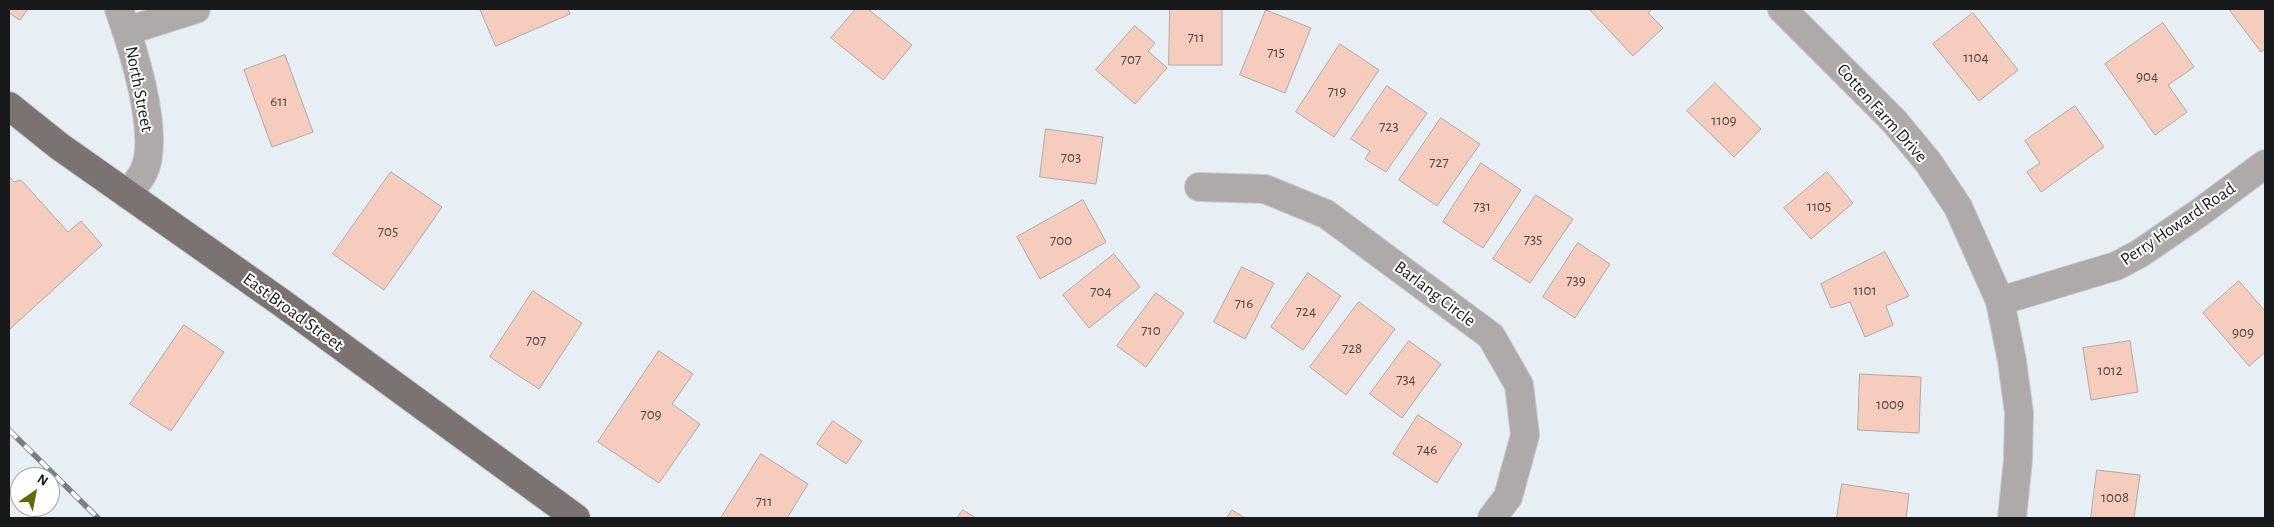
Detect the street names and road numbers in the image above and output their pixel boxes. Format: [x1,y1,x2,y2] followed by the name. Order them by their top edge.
[120,44,158,134] street label: North Street
[1832,59,1932,167] street label: Cotten Farm Drive
[2116,178,2240,270] street label: Perry Howard Road
[1390,256,1480,332] street label: Barlang Circle
[238,268,348,356] street label: East Broad Street

